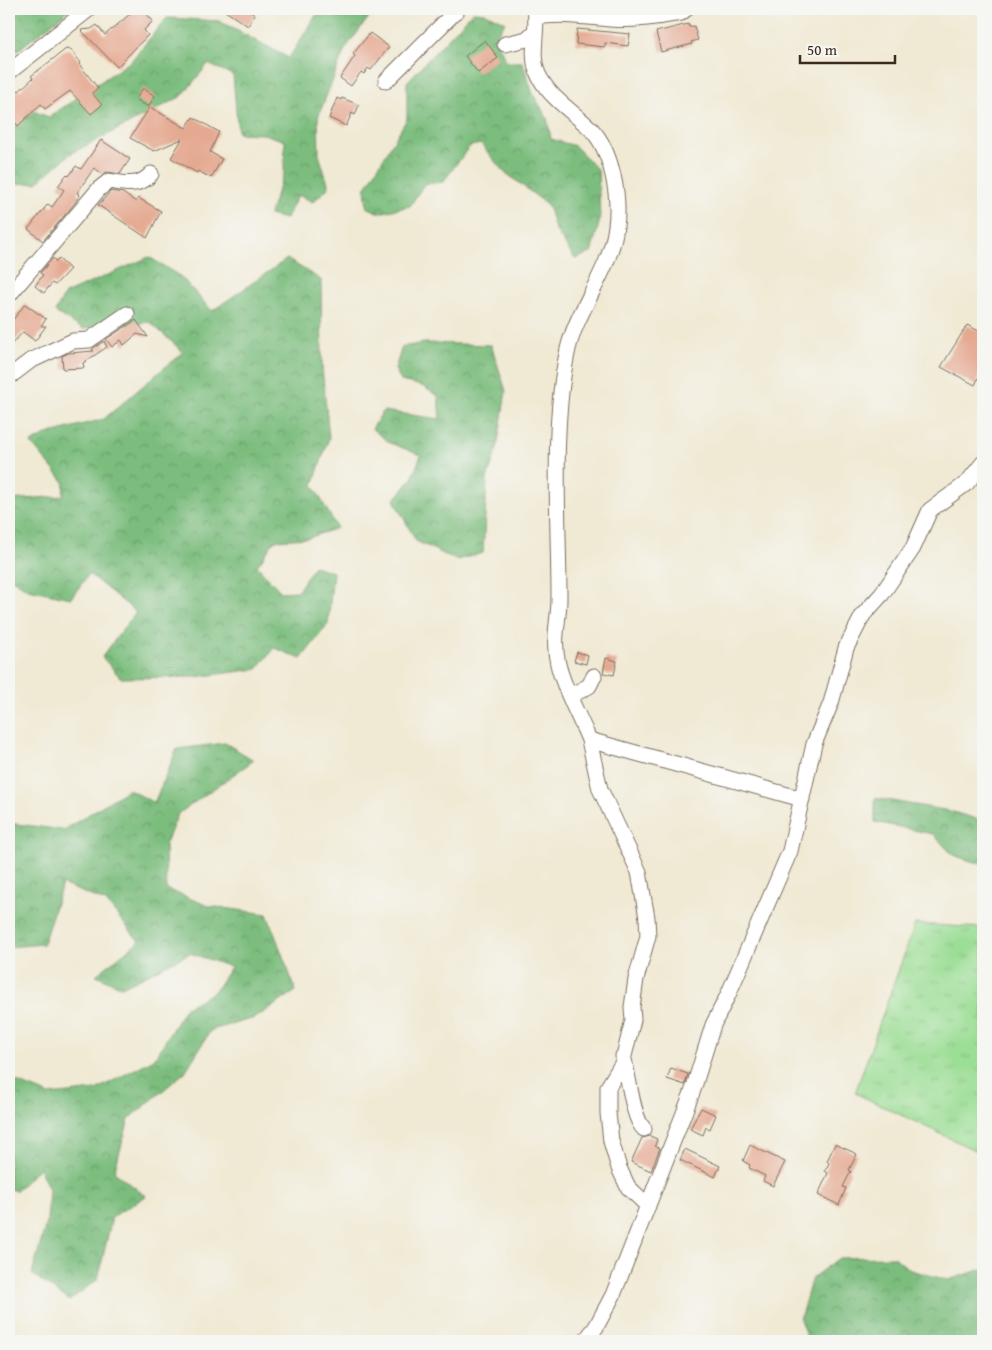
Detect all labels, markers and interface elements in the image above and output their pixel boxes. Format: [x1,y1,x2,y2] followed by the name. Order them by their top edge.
[800,32,894,64] scale bar
[807,39,838,60] text: 50 m

